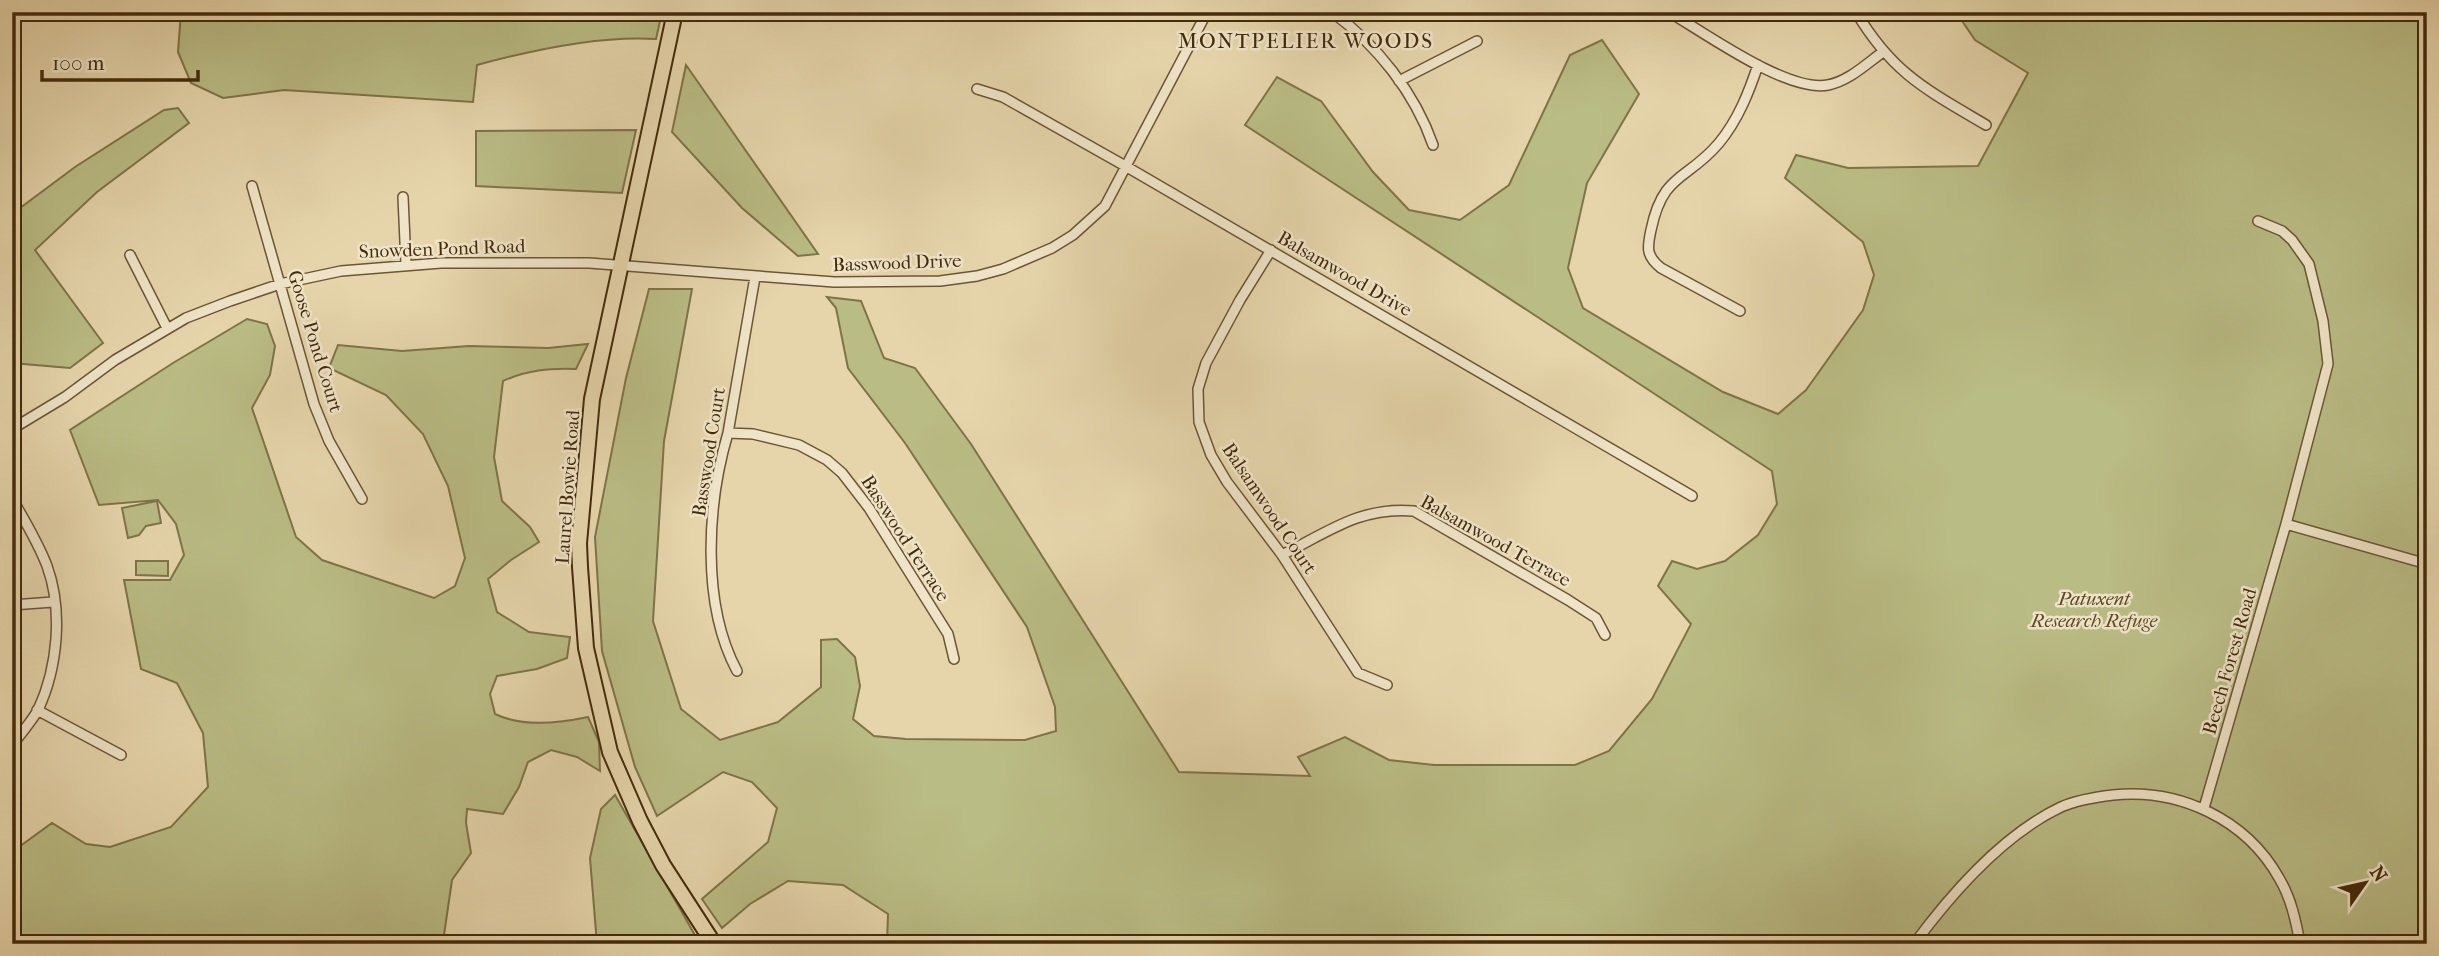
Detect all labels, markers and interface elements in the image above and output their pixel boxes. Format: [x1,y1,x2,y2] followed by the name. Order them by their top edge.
[1178,29,1434,53] district label: MONTPELIER WOODS
[42,38,198,82] scale bar
[52,51,105,75] text: 100 m
[1273,226,1416,321] street label: Balsamwood Drive
[358,235,526,263] street label: Snowden Pond Road
[832,250,962,276] street label: Basswood Drive
[283,268,347,415] street label: Goose Pond Court
[688,386,730,518] street label: Basswood Court
[552,409,584,565] street label: Laurel Bowie Road
[1217,439,1321,578] street label: Balsamwood Court
[856,471,954,606] street label: Basswood Terrace
[1417,490,1575,591] street label: Balsamwood Terrace
[2199,585,2262,737] street label: Beech Forest Road
[2029,588,2158,632] park label: Patuxent Research Refuge
[2330,848,2400,918] north arrow
[2365,862,2392,887] text: N

